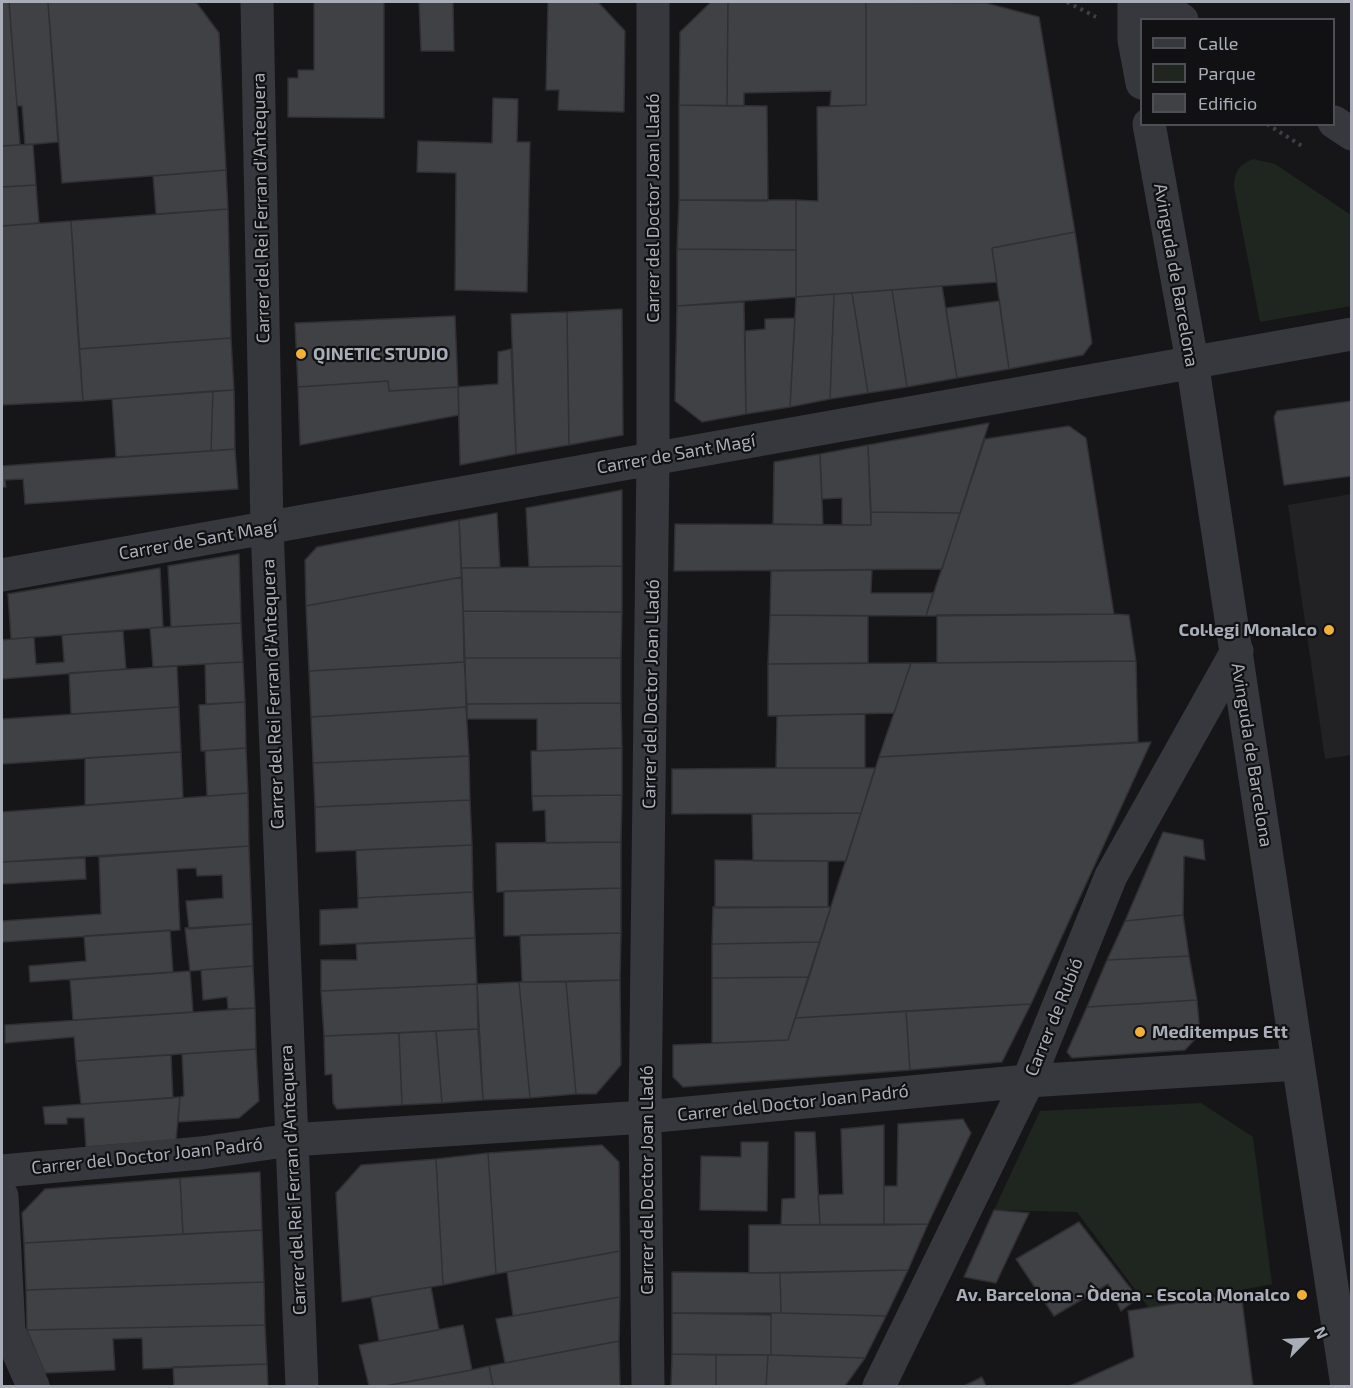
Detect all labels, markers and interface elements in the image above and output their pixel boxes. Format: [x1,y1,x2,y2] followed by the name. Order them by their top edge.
[1140,18,1335,126] legend
[1198,32,1239,54] text: Calle
[1198,62,1256,84] text: Parque
[248,73,274,343] street label: Carrer del Rei Ferran d'Antequera
[1198,92,1257,114] text: Edificio
[642,93,664,323] street label: Carrer del Doctor Joan Lladó
[1149,182,1203,368] street label: Avinguda de Barcelona
[313,343,448,365] place label: QINETIC STUDIO
[294,347,308,361] marker: QINETIC STUDIO
[595,429,757,479] street label: Carrer de Sant Magí
[117,515,279,565] street label: Carrer de Sant Magí
[257,558,289,830] street label: Carrer del Rei Ferran d'Antequera
[638,579,664,809] street label: Carrer del Doctor Joan Lladó
[1179,619,1317,641] place label: Col·legi Monalco
[1322,623,1336,637] marker: Col·legi Monalco
[1227,661,1277,849] street label: Avinguda de Barcelona
[1020,955,1088,1079] street label: Carrer de Rubió
[1152,1021,1288,1043] place label: Meditempus Ett
[1133,1025,1147,1039] marker: Meditempus Ett
[275,1044,311,1316] street label: Carrer del Rei Ferran d'Antequera
[636,1065,658,1295] street label: Carrer del Doctor Joan Lladó
[676,1080,910,1126] street label: Carrer del Doctor Joan Padró
[30,1133,264,1179] street label: Carrer del Doctor Joan Padró
[956,1284,1290,1306] place label: Av. Barcelona - Òdena - Escola Monalco
[1295,1288,1309,1302] marker: Av. Barcelona - Òdena - Escola Monalco
[1275,1310,1335,1370] north arrow
[1311,1323,1333,1342] text: N

